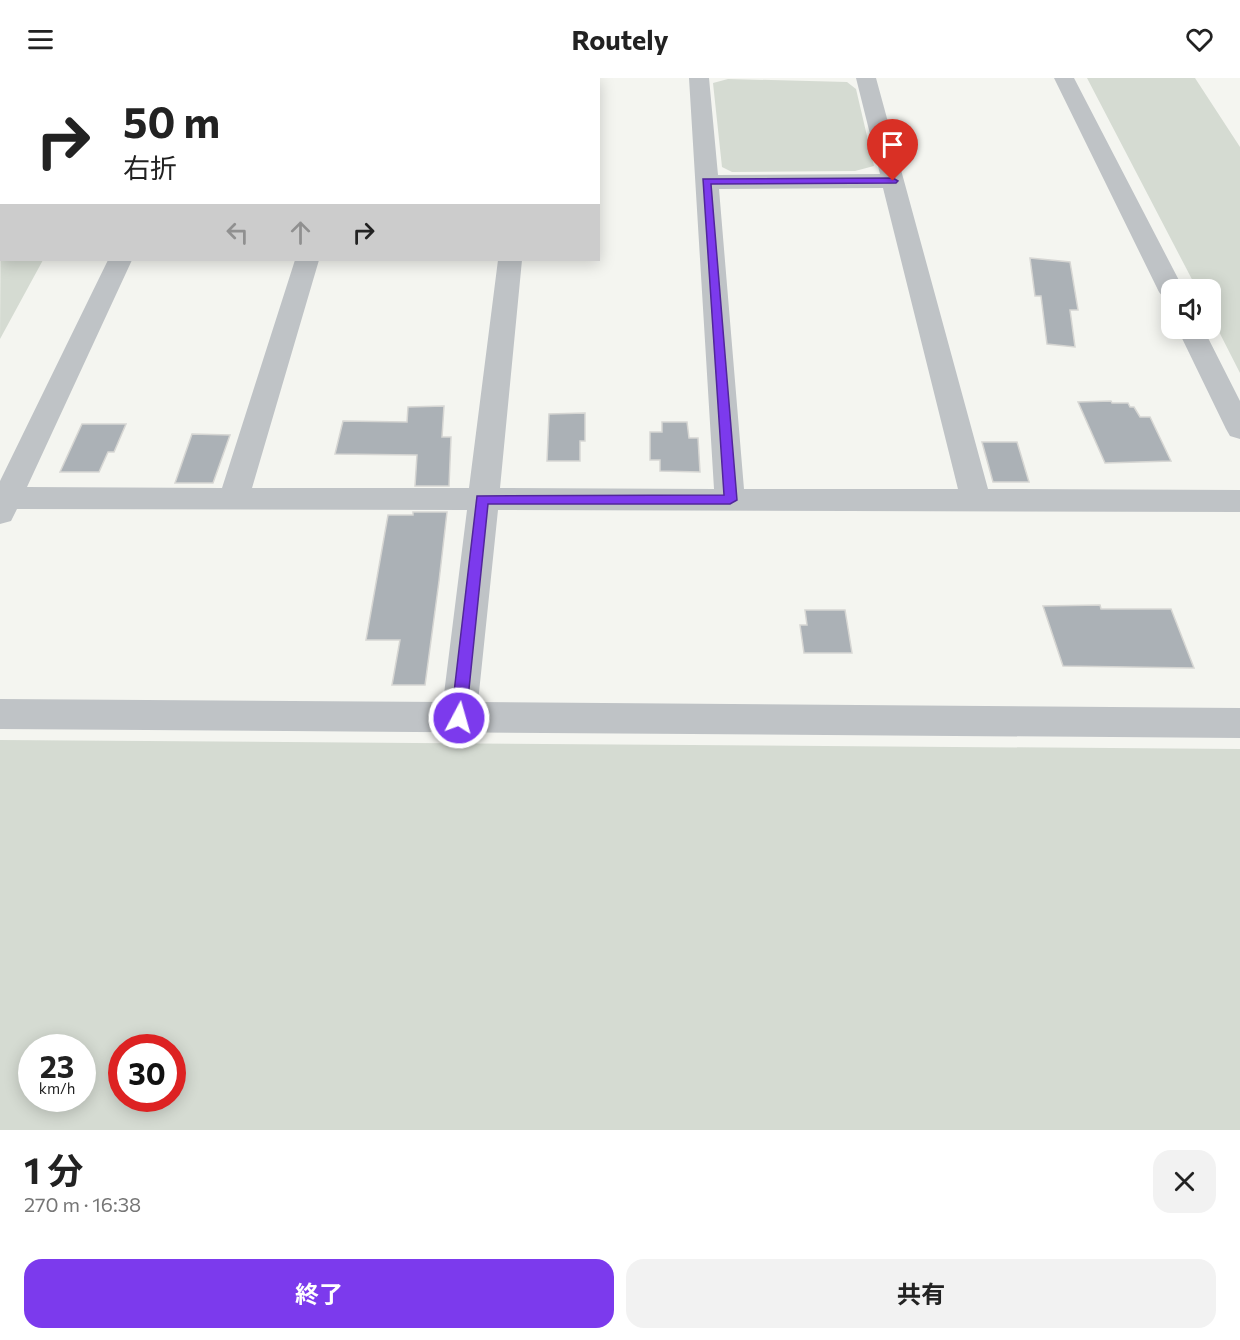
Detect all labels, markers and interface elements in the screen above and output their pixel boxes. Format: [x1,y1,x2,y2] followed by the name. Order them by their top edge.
[24,23,57,56] icon: menu
[572,23,668,56] text: Routely
[1183,23,1216,56] icon: heart
[123,95,220,147] text: 50 m
[24,102,102,180] icon: right
[867,119,918,181] pin
[876,128,909,161] icon: arrive
[123,151,177,184] text: 右折
[221,216,254,249] icon: left
[284,216,317,249] icon: ahead
[347,216,380,249] icon: right
[1161,279,1221,339] map controls
[1161,279,1221,339] button: sound
[427,686,491,750] position arrow
[108,1034,186,1112] speed limit sign: 30
[40,1047,74,1084] text: 23
[39,1079,75,1097] text: km/h
[24,1147,83,1191] text: 1 分
[1153,1150,1216,1213] button: close
[24,1192,141,1216] text: 270 m · 16:38
[24,1259,614,1328] button: 終了
[626,1259,1216,1328] button: 共有

